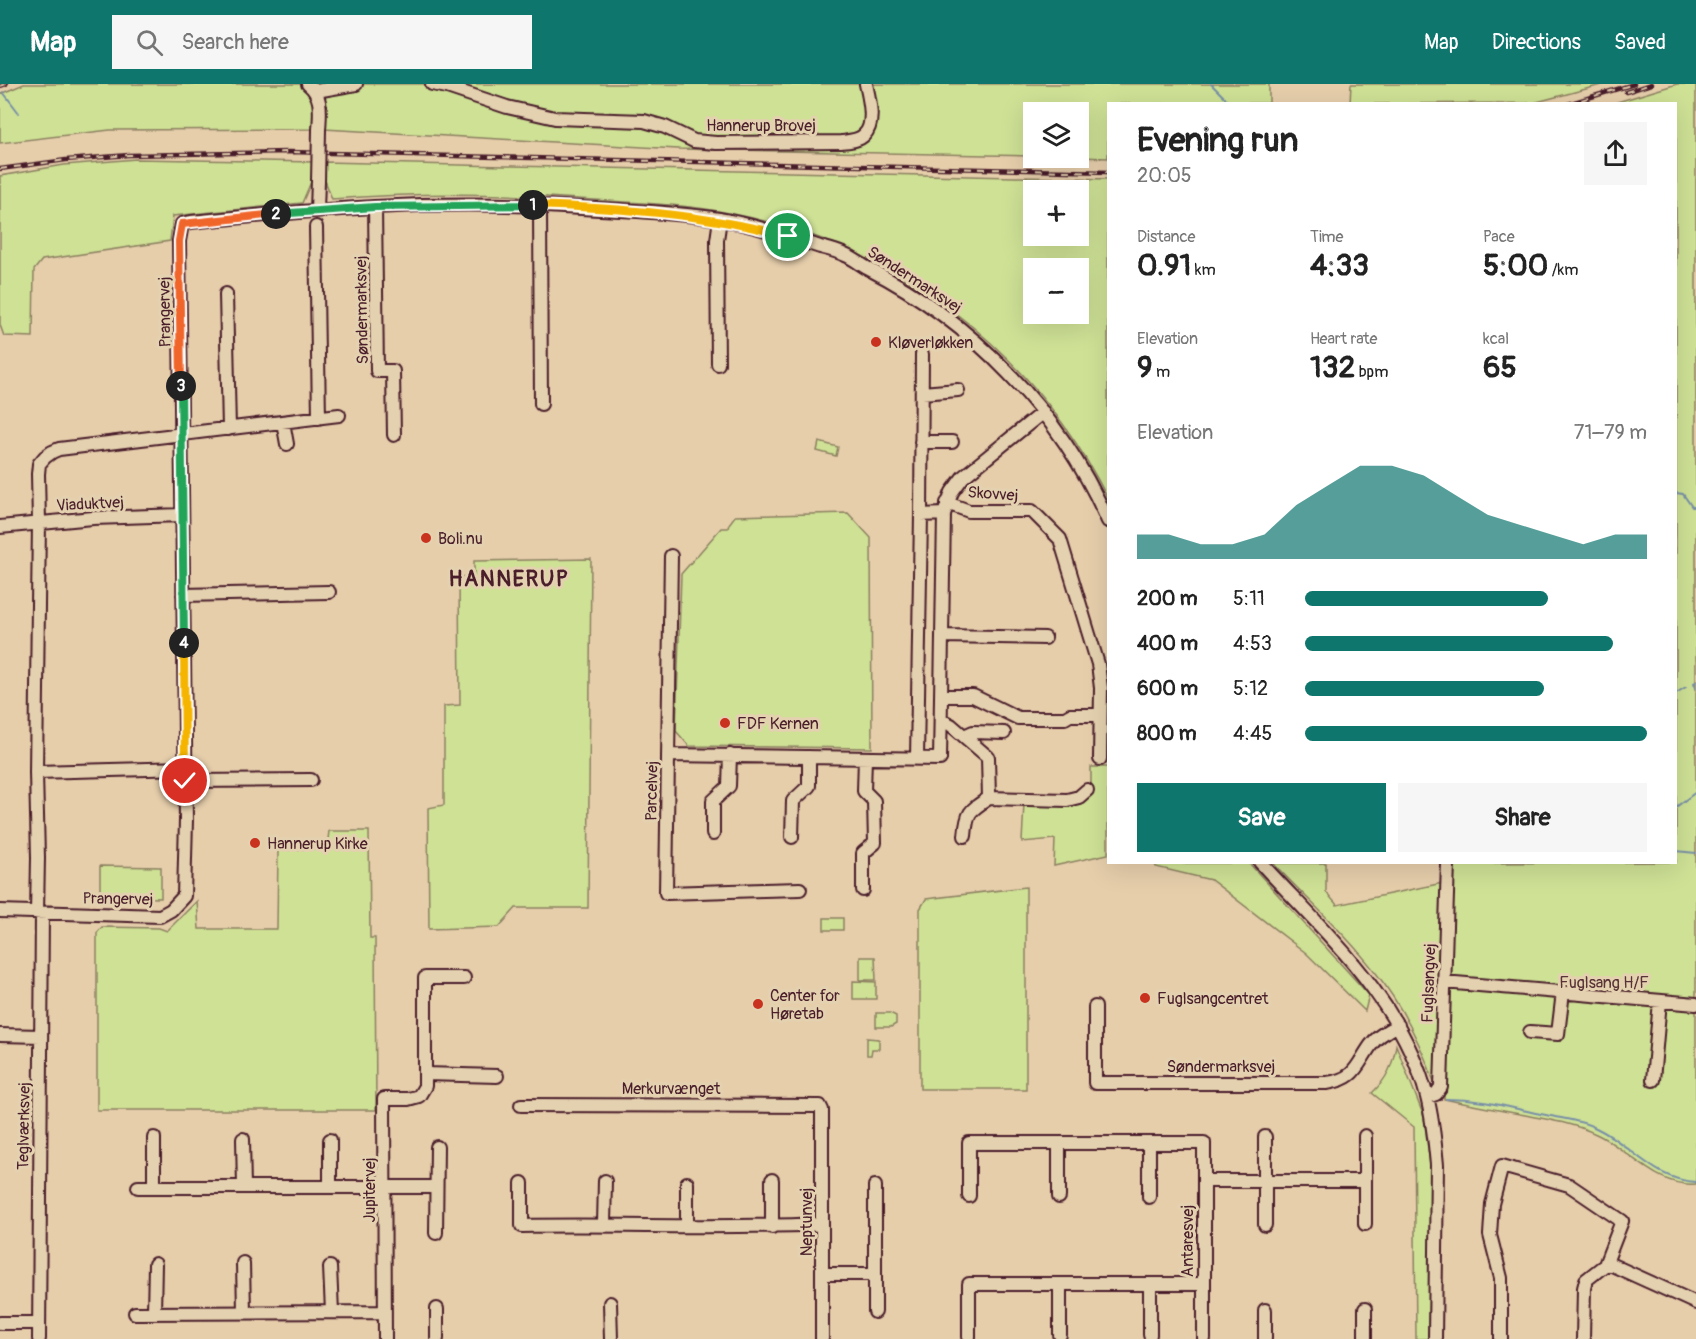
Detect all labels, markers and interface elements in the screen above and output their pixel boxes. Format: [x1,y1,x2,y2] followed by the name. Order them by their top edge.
[112,15,532,69] search box
[30,25,76,60] text: Map
[133,26,166,59] icon: search
[181,28,289,56] text: Search here
[1424,29,1459,56] text: Map
[1492,29,1581,56] text: Directions
[1614,29,1666,56] text: Saved
[1023,102,1089,324] map controls
[1023,102,1089,168] button: layers
[706,116,816,136] street label: Hannerup Brovej
[1137,120,1298,161] text: Evening run
[1584,122,1647,185] button: share
[1137,163,1192,188] text: 20:05
[1023,180,1089,246] button: +
[518,190,548,220] pin: 1
[530,195,536,215] text: 1
[261,199,291,229] pin: 2
[272,204,280,224] text: 2
[762,210,813,261] pin
[771,219,804,252] icon: arrive
[1137,227,1196,247] text: Distance
[1310,227,1343,247] text: Time
[1483,227,1515,247] text: Pace
[863,242,965,318] street label: Søndermarksvej
[1137,247,1191,284] text: 0.91
[1310,247,1369,284] text: 4:33
[1483,247,1548,284] text: 5:00
[351,256,373,364] street label: Søndermarksvej
[1023,258,1089,324] button: −
[1191,260,1216,280] text: km
[1548,260,1578,280] text: /km
[154,276,176,347] street label: Prangervej
[1137,329,1198,349] text: Elevation
[1310,329,1377,349] text: Heart rate
[1483,329,1509,349] text: kcal
[888,333,973,353] place label: Kløverløkken
[869,335,883,349] marker: Kløverløkken
[1137,349,1152,386] text: 9
[1310,349,1355,386] text: 132
[1483,349,1517,386] text: 65
[1152,362,1170,382] text: m
[1355,362,1388,382] text: bpm
[166,371,196,401] pin: 3
[177,376,185,396] text: 3
[1137,420,1213,445] text: Elevation
[1574,420,1647,445] text: 71–79 m
[967,482,1019,506] street label: Skovvej
[56,492,124,516] street label: Viaduktvej
[438,529,483,549] place label: Boli.nu
[419,531,433,545] marker: Boli.nu
[449,565,569,593] district label: HANNERUP
[1137,586,1198,611] text: 200 m
[1233,586,1265,611] text: 5:11
[169,628,199,658] pin: 4
[1137,631,1198,656] text: 400 m
[1233,631,1272,656] text: 4:53
[179,633,189,653] text: 4
[1137,676,1198,701] text: 600 m
[1233,676,1268,701] text: 5:12
[737,714,819,734] place label: FDF Kernen
[718,716,732,730] marker: FDF Kernen
[1137,721,1197,746] text: 800 m
[1233,721,1272,746] text: 4:45
[159,755,210,806] pin
[641,761,663,821] street label: Parcelvej
[168,764,201,797] icon: check
[1137,783,1386,852] button: Save
[1398,783,1647,852] button: Share
[267,834,368,854] place label: Hannerup Kirke
[248,836,262,850] marker: Hannerup Kirke
[82,888,153,910] street label: Prangervej
[1418,943,1440,1023] street label: Fuglsangvej
[1559,973,1649,993] park label: Fuglsang H/F
[770,986,840,1024] place label: Center for Høretab
[1157,989,1269,1009] place label: Fuglsangcentret
[1138,991,1152,1005] marker: Fuglsangcentret
[751,997,765,1011] marker: Center for Høretab
[1167,1057,1275,1077] street label: Søndermarksvej
[622,1079,721,1099] street label: Merkurvænget
[13,1082,35,1170] street label: Teglværksvej
[360,1158,380,1222] street label: Jupitervej
[797,1188,817,1256] street label: Neptunvej
[1178,1205,1198,1277] street label: Antaresvej

